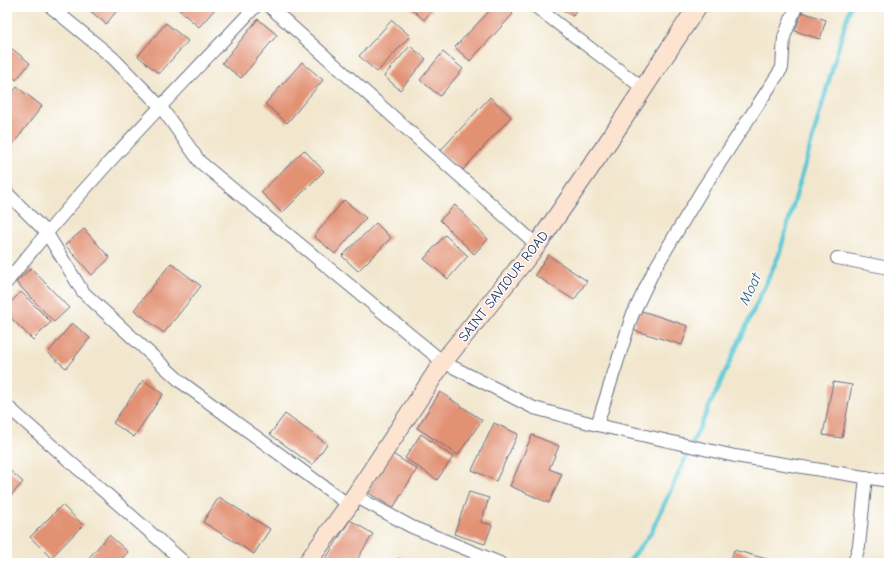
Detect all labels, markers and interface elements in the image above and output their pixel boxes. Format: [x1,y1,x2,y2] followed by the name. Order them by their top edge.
[455,227,552,345] street label: SAINT SAVIOUR ROAD
[734,269,766,309] water label: Moat

